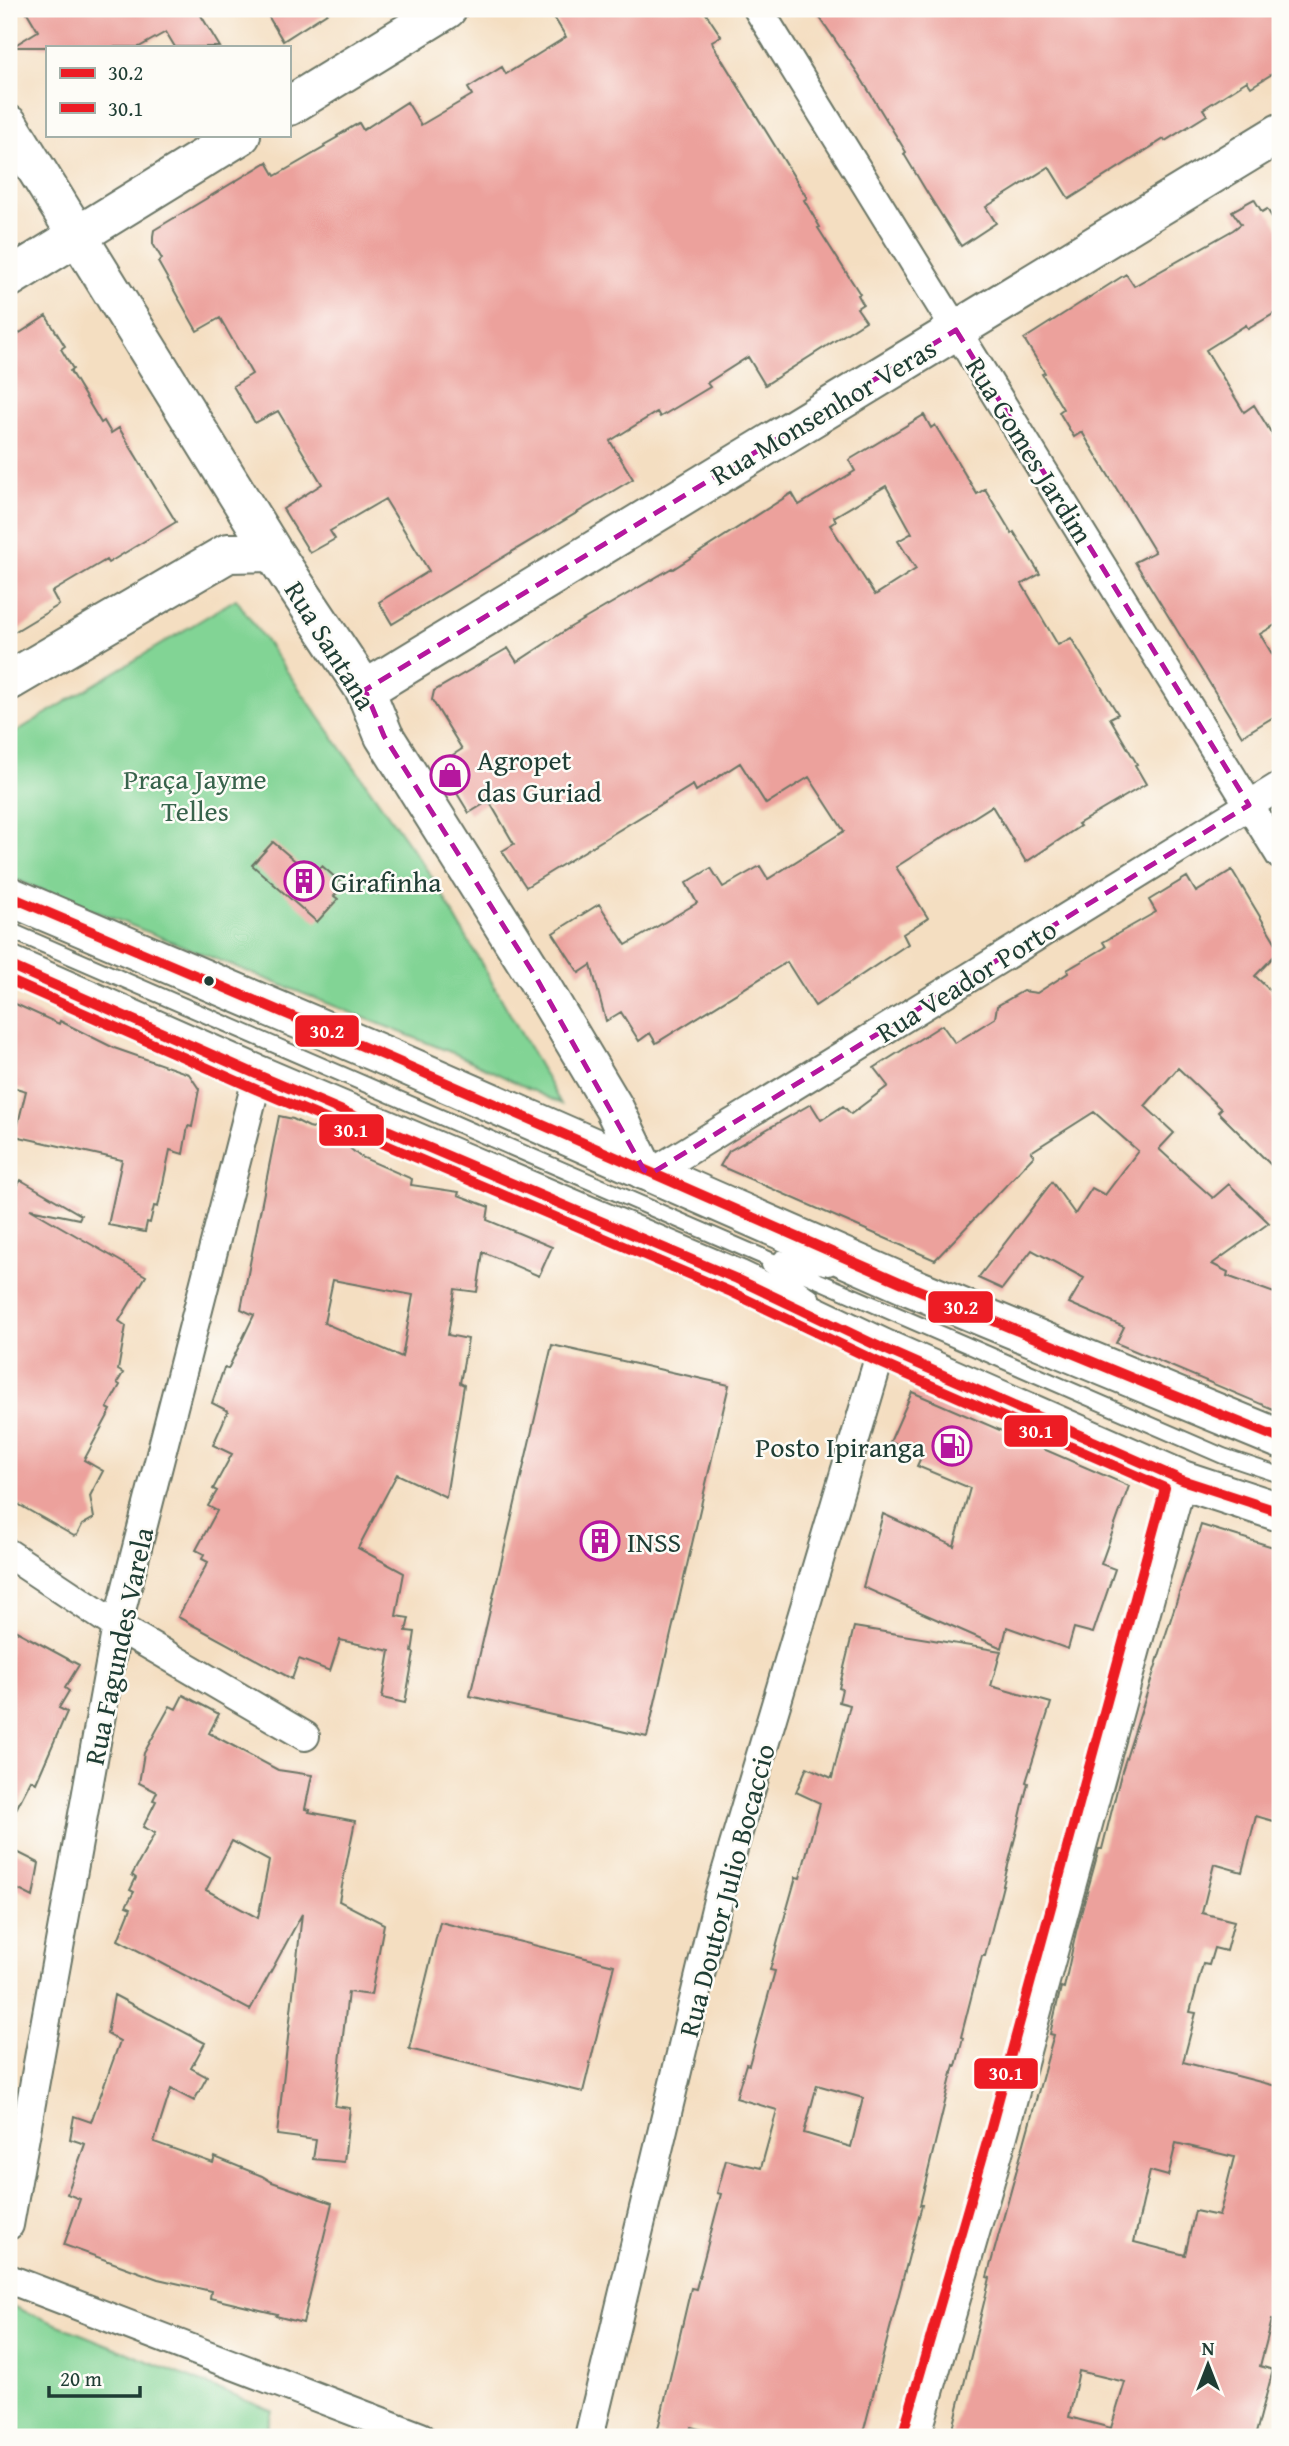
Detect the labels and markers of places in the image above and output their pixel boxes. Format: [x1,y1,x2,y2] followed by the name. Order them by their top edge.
[477,739,602,812] place label: Agropet das Guriad
[429,754,471,796] shop icon: Agropet das Guriad
[283,860,325,902] building icon: Girafinha
[331,861,442,902] place label: Girafinha
[202,974,216,988] unlabelled marker
[931,1425,973,1467] fuel station icon: Posto Ipiranga
[755,1426,926,1467] place label: Posto Ipiranga
[579,1520,621,1562] building icon: INSS
[627,1521,681,1562] place label: INSS

